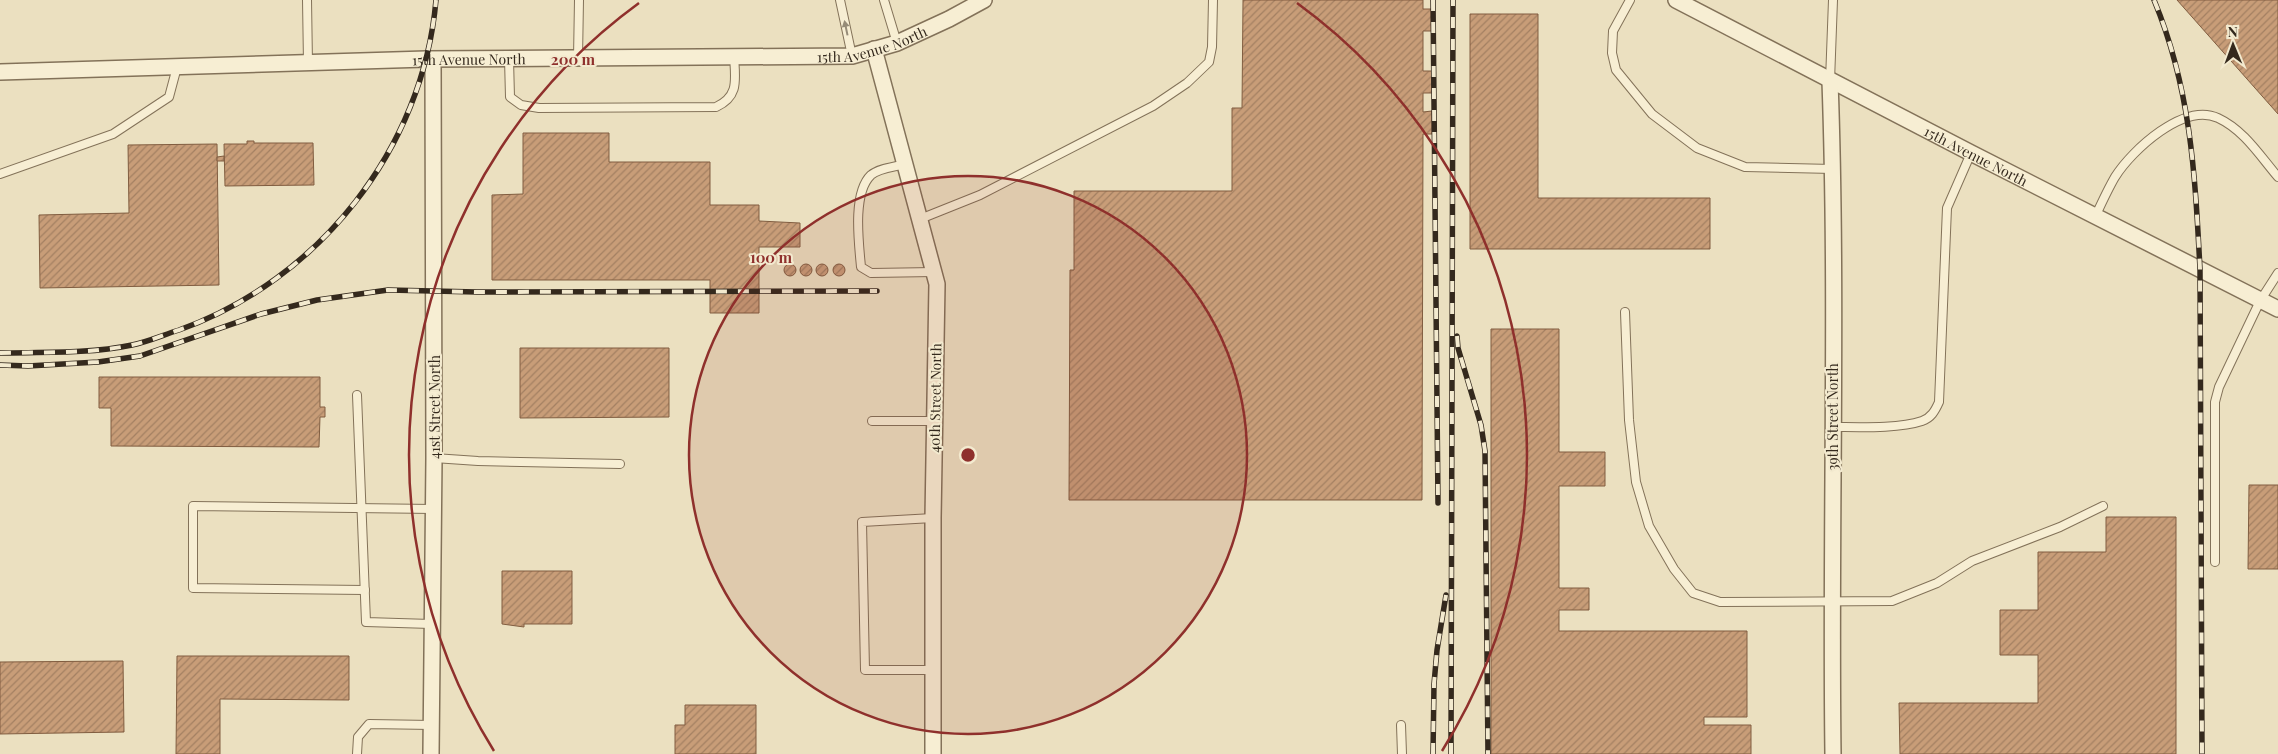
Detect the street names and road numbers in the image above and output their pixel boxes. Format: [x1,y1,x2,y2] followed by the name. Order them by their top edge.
[817,21,930,66] street label: 15th Avenue North
[412,49,526,69] street label: 15th Avenue North
[1921,121,2032,190] street label: 15th Avenue North
[925,342,945,453] street label: 40th Street North
[425,354,444,459] street label: 41st Street North
[1823,362,1842,471] street label: 39th Street North

